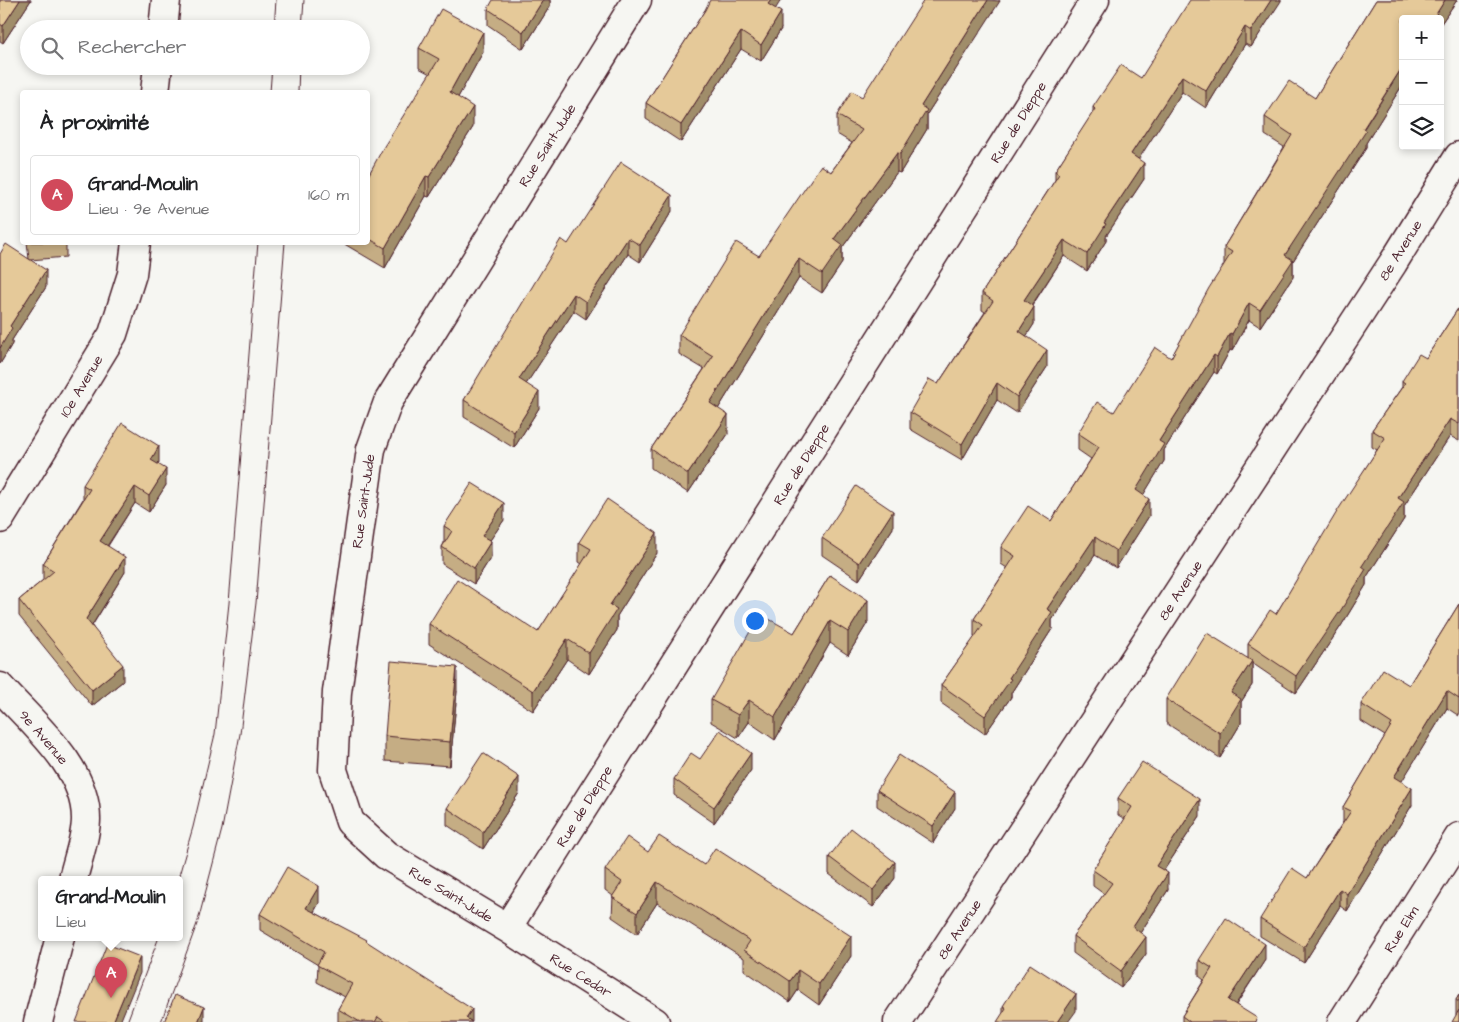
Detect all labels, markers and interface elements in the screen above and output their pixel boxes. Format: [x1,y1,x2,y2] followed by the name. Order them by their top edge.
[1399,15,1444,150] map controls
[1399,15,1444,60] button: +
[20,20,370,75] search box
[38,34,66,62] icon: search
[78,34,186,61] text: Rechercher
[1399,60,1444,105] button: −
[986,78,1052,167] street label: Rue de Dieppe
[514,100,582,191] street label: Rue Saint-Jude
[1399,105,1444,150] button: layers
[40,108,149,137] text: À proximité
[88,171,198,198] text: Grand-Moulin
[52,184,62,206] text: A
[308,184,349,206] text: 160 m
[88,198,210,220] text: Lieu · 9e Avenue
[1374,216,1428,285] street label: 8e Avenue
[55,351,108,421] street label: 10e Avenue
[769,420,835,509] street label: Rue de Dieppe
[347,452,381,549] street label: Rue Saint-Jude
[1154,556,1208,624] street label: 8e Avenue
[742,608,768,634] your location
[14,706,73,770] street label: 9e Avenue
[552,762,618,851] street label: Rue de Dieppe
[405,862,497,928] street label: Rue Saint-Jude
[38,876,183,941] popup
[56,884,165,911] text: Grand-Moulin
[933,895,987,963] street label: 8e Avenue
[1380,902,1424,957] street label: Rue Elm
[56,911,86,933] text: Lieu
[546,949,616,1003] street label: Rue Cedar
[95,957,127,998] pin: A

